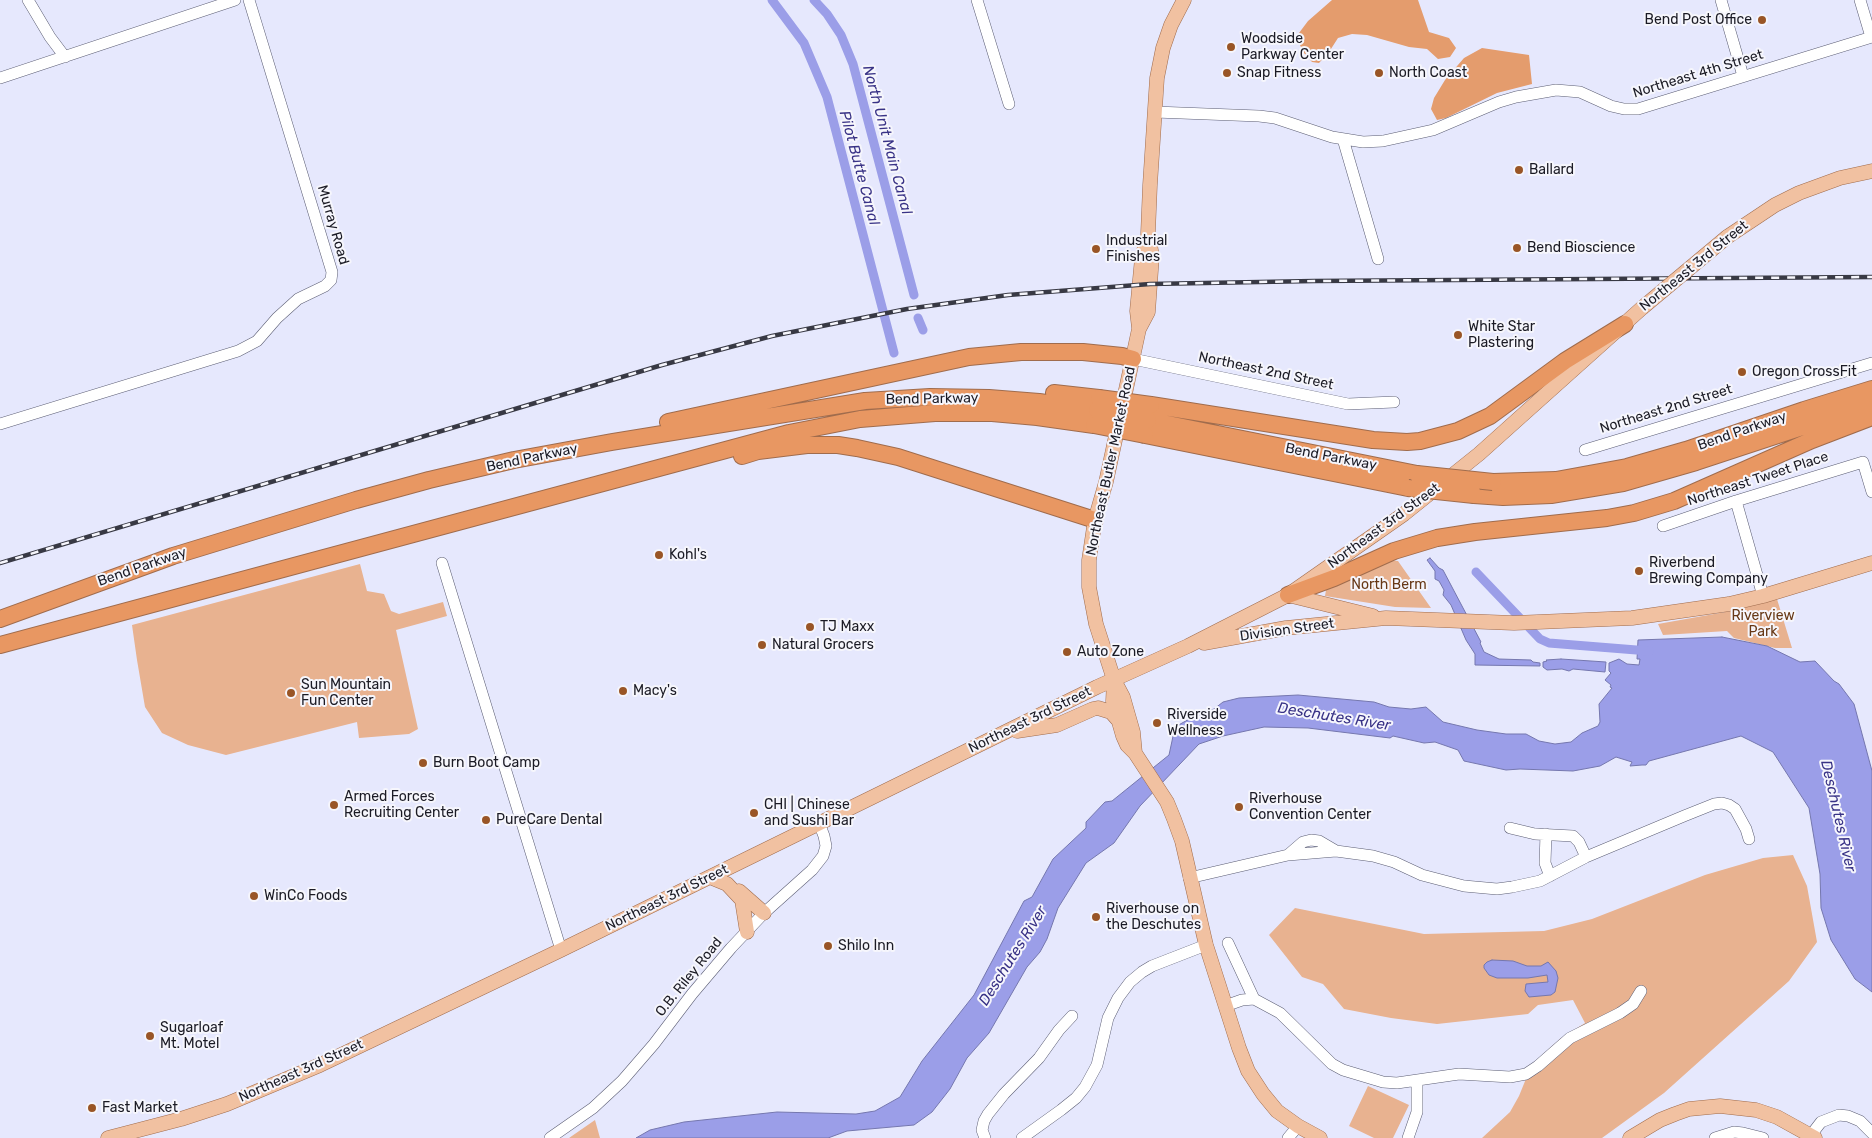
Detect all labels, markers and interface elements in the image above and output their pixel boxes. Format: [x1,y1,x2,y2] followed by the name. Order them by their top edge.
[1645,12,1752,28] place label: Bend Post Office
[1756,14,1768,26] marker: Bend Post Office
[1241,31,1344,64] place label: Woodside Parkway Center
[1225,41,1237,53] marker: Woodside Parkway Center
[1631,46,1765,102] street label: Northeast 4th Street
[858,63,916,217] water label: North Unit Main Canal
[1237,65,1321,81] place label: Snap Fitness
[1389,65,1467,81] place label: North Coast
[1221,67,1233,79] marker: Snap Fitness
[1373,67,1385,79] marker: North Coast
[835,109,883,227] water label: Pilot Butte Canal
[1529,162,1574,178] place label: Ballard
[1513,164,1525,176] marker: Ballard
[314,183,352,267] street label: Murray Road
[1636,217,1752,315] street label: Northeast 3rd Street
[1106,233,1168,266] place label: Industrial Finishes
[1527,240,1635,256] place label: Bend Bioscience
[1511,242,1523,254] marker: Bend Bioscience
[1090,243,1102,255] marker: Industrial Finishes
[1468,319,1535,352] place label: White Star Plastering
[1452,329,1464,341] marker: White Star Plastering
[1197,348,1335,394] street label: Northeast 2nd Street
[1752,364,1857,380] place label: Oregon CrossFit
[1083,365,1139,557] street label: Northeast Butler Market Road
[1736,366,1748,378] marker: Oregon CrossFit
[1598,381,1734,437] street label: Northeast 2nd Street
[885,390,979,408] street label: Bend Parkway
[1695,408,1789,454] street label: Bend Parkway
[485,440,579,476] street label: Bend Parkway
[1284,440,1378,474] street label: Bend Parkway
[1685,448,1831,510] street label: Northeast Tweet Place
[1325,480,1443,572] street label: Northeast 3rd Street
[95,544,189,590] street label: Bend Parkway
[669,547,707,563] place label: Kohl's
[653,549,665,561] marker: Kohl's
[1649,555,1768,588] place label: Riverbend Brewing Company
[1633,565,1645,577] marker: Riverbend Brewing Company
[1351,577,1427,593] park label: North Berm
[1731,608,1795,640] park label: Riverview Park
[1239,615,1335,645] street label: Division Street
[820,619,874,635] place label: TJ Maxx
[804,621,816,633] marker: TJ Maxx
[772,637,874,653] place label: Natural Grocers
[756,639,768,651] marker: Natural Grocers
[1077,644,1144,660] place label: Auto Zone
[1061,646,1073,658] marker: Auto Zone
[301,677,391,710] place label: Sun Mountain Fun Center
[633,683,677,699] place label: Macy's
[966,683,1094,757] street label: Northeast 3rd Street
[617,685,629,697] marker: Macy's
[285,687,297,699] marker: Sun Mountain Fun Center
[1276,699,1392,735] water label: Deschutes River
[1167,707,1227,740] place label: Riverside Wellness
[1151,717,1163,729] marker: Riverside Wellness
[433,755,540,771] place label: Burn Boot Camp
[417,757,429,769] marker: Burn Boot Camp
[1816,758,1860,874] water label: Deschutes River
[344,789,459,822] place label: Armed Forces Recruiting Center
[1249,791,1371,824] place label: Riverhouse Convention Center
[764,797,854,830] place label: CHI | Chinese and Sushi Bar
[328,799,340,811] marker: Armed Forces Recruiting Center
[1233,801,1245,813] marker: Riverhouse Convention Center
[748,807,760,819] marker: CHI | Chinese and Sushi Bar
[496,812,602,828] place label: PureCare Dental
[480,814,492,826] marker: PureCare Dental
[603,861,731,935] street label: Northeast 3rd Street
[264,888,347,904] place label: WinCo Foods
[248,890,260,902] marker: WinCo Foods
[1106,901,1201,934] place label: Riverhouse on the Deschutes
[975,903,1051,1009] water label: Deschutes River
[1090,911,1102,923] marker: Riverhouse on the Deschutes
[652,934,726,1020] street label: O.B. Riley Road
[838,938,894,954] place label: Shilo Inn
[822,940,834,952] marker: Shilo Inn
[160,1020,223,1052] place label: Sugarloaf Mt. Motel
[144,1030,156,1042] marker: Sugarloaf Mt. Motel
[236,1036,366,1106] street label: Northeast 3rd Street
[102,1100,178,1116] place label: Fast Market
[86,1102,98,1114] marker: Fast Market

